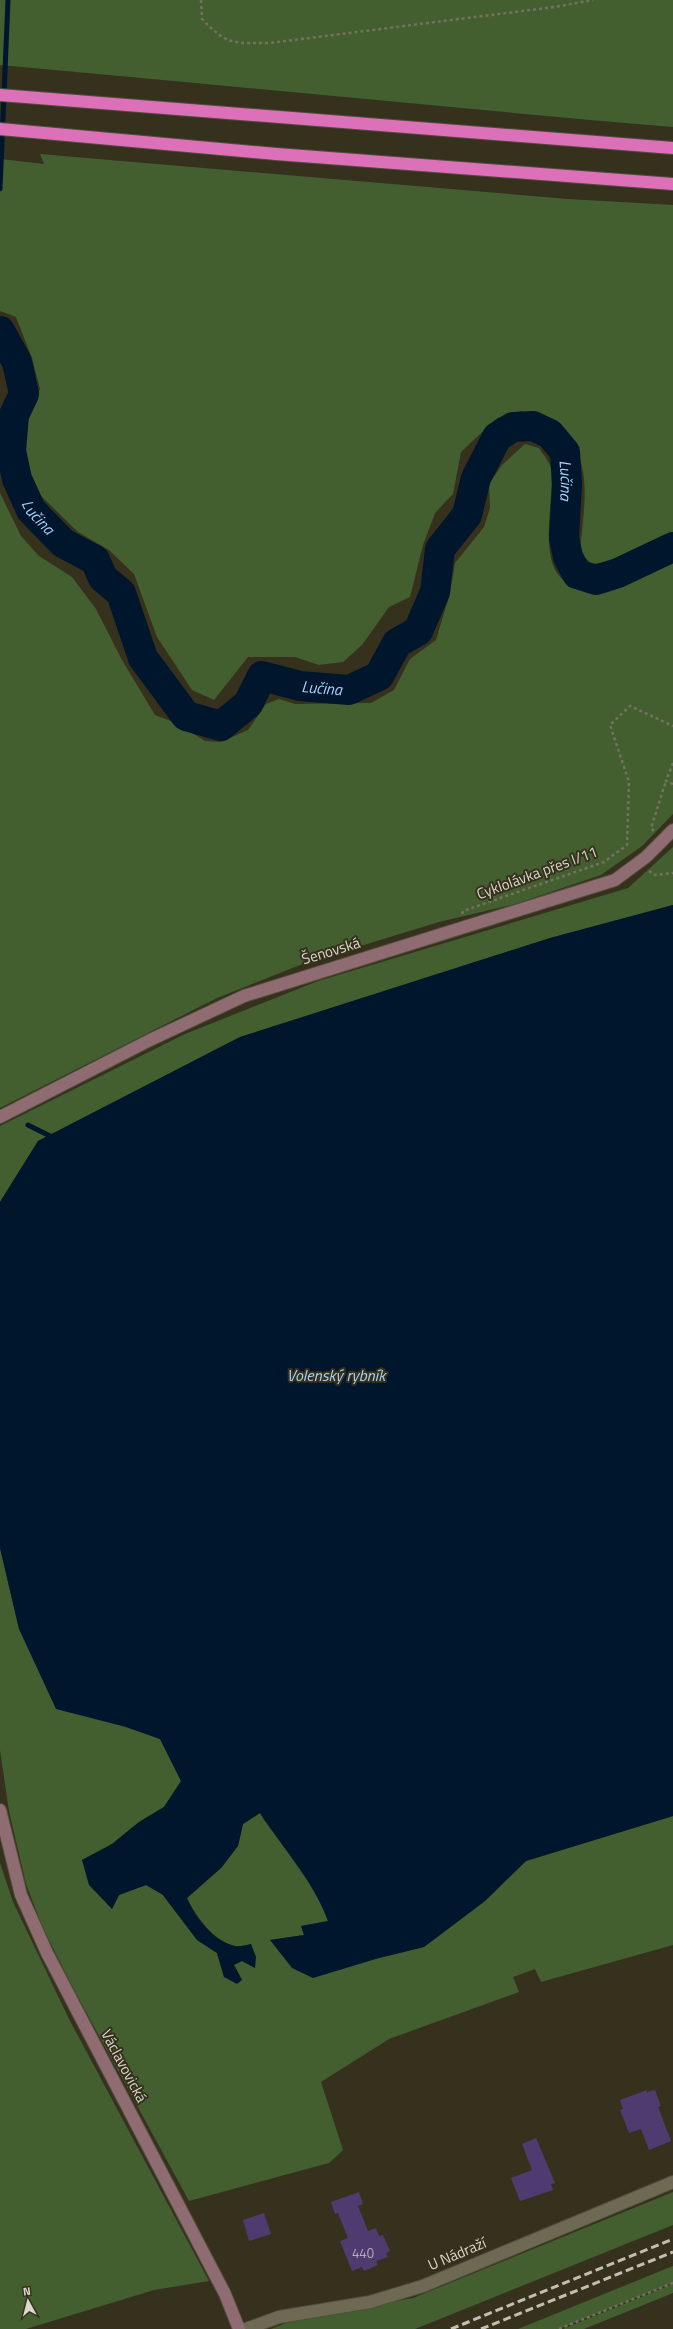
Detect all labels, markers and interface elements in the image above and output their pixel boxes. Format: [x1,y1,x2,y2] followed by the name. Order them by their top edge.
[554,459,579,502] water label: Lučina
[16,496,61,541] water label: Lučina
[301,674,344,701] water label: Lučina
[473,840,601,905] street label: Cyklolávka přes I/11
[299,931,364,970] street label: Šenovská
[287,1363,387,1387] water label: Volenský rybník
[96,2025,154,2107] street label: Václavovická
[424,2230,491,2276] street label: U Nádraží
[352,2243,374,2263] house number: 440
[8,2281,48,2321] north arrow
[22,2283,32,2299] text: N

